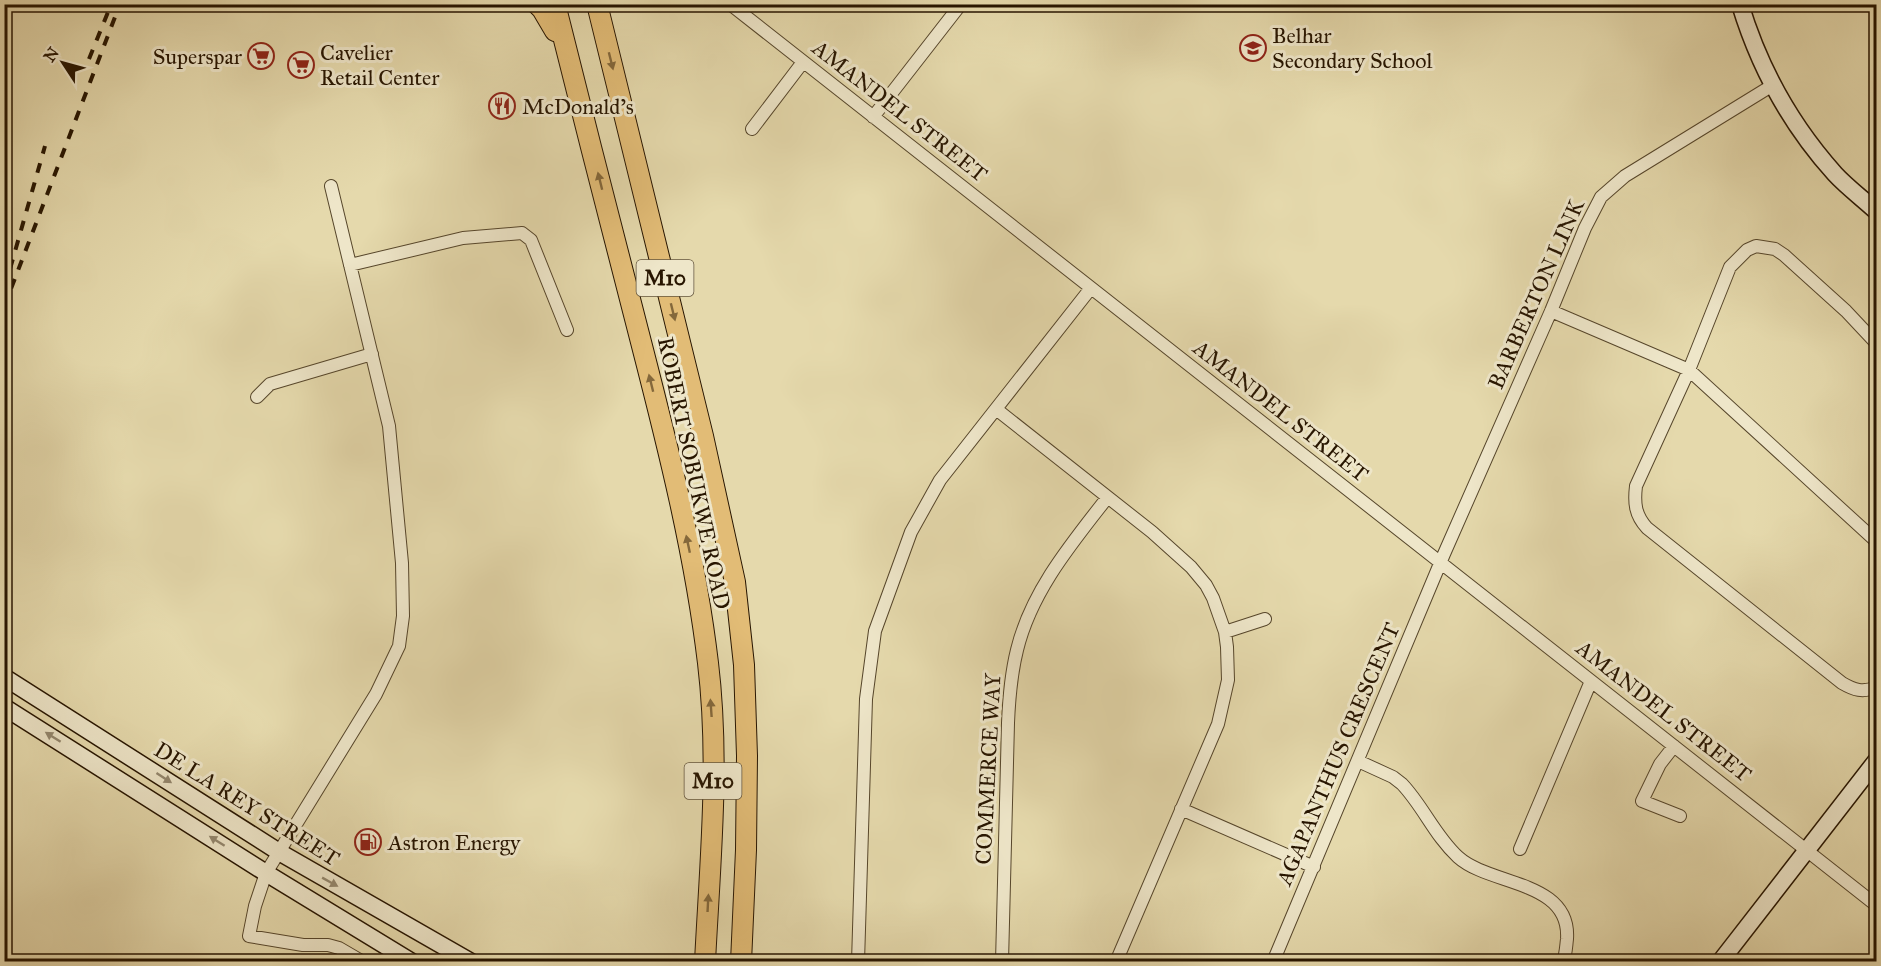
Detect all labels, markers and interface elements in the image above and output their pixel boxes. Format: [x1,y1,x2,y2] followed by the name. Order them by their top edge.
[1272,22,1432,74] place label: Belhar Secondary School
[33,33,93,93] north arrow
[1238,33,1268,63] school or university icon: Belhar Secondary School
[806,34,993,188] street label: AMANDEL STREET
[320,39,440,91] place label: Cavelier Retail Center
[246,41,276,71] supermarket icon: Superspar
[40,43,63,66] text: N
[153,43,243,70] place label: Superspar
[286,50,316,80] supermarket icon: Cavelier Retail Center
[607,52,617,70] one-way arrow
[487,91,517,121] restaurant icon: McDonald's
[522,93,634,120] place label: McDonald's
[594,172,604,190] one-way arrow
[1482,194,1591,393] street label: BARBERTON LINK
[636,260,694,296] road number: M10
[669,303,679,321] one-way arrow
[652,334,736,612] street label: ROBERT SOBUKWE ROAD
[1187,334,1374,488] street label: AMANDEL STREET
[646,373,656,392] one-way arrow
[683,535,692,554] one-way arrow
[1270,619,1406,890] street label: AGAPANTHUS CRESCENT
[1570,634,1757,788] street label: AMANDEL STREET
[970,672,1007,865] street label: COMMERCE WAY
[706,699,715,718] one-way arrow
[44,731,61,742] one-way arrow
[149,736,345,872] street label: DE LA REY STREET
[684,763,742,799] road number: M10
[155,773,172,784] one-way arrow
[353,827,383,857] fuel station icon: Astron Energy
[387,829,521,856] place label: Astron Energy
[209,836,225,847] one-way arrow
[322,876,338,887] one-way arrow
[704,894,713,913] one-way arrow

